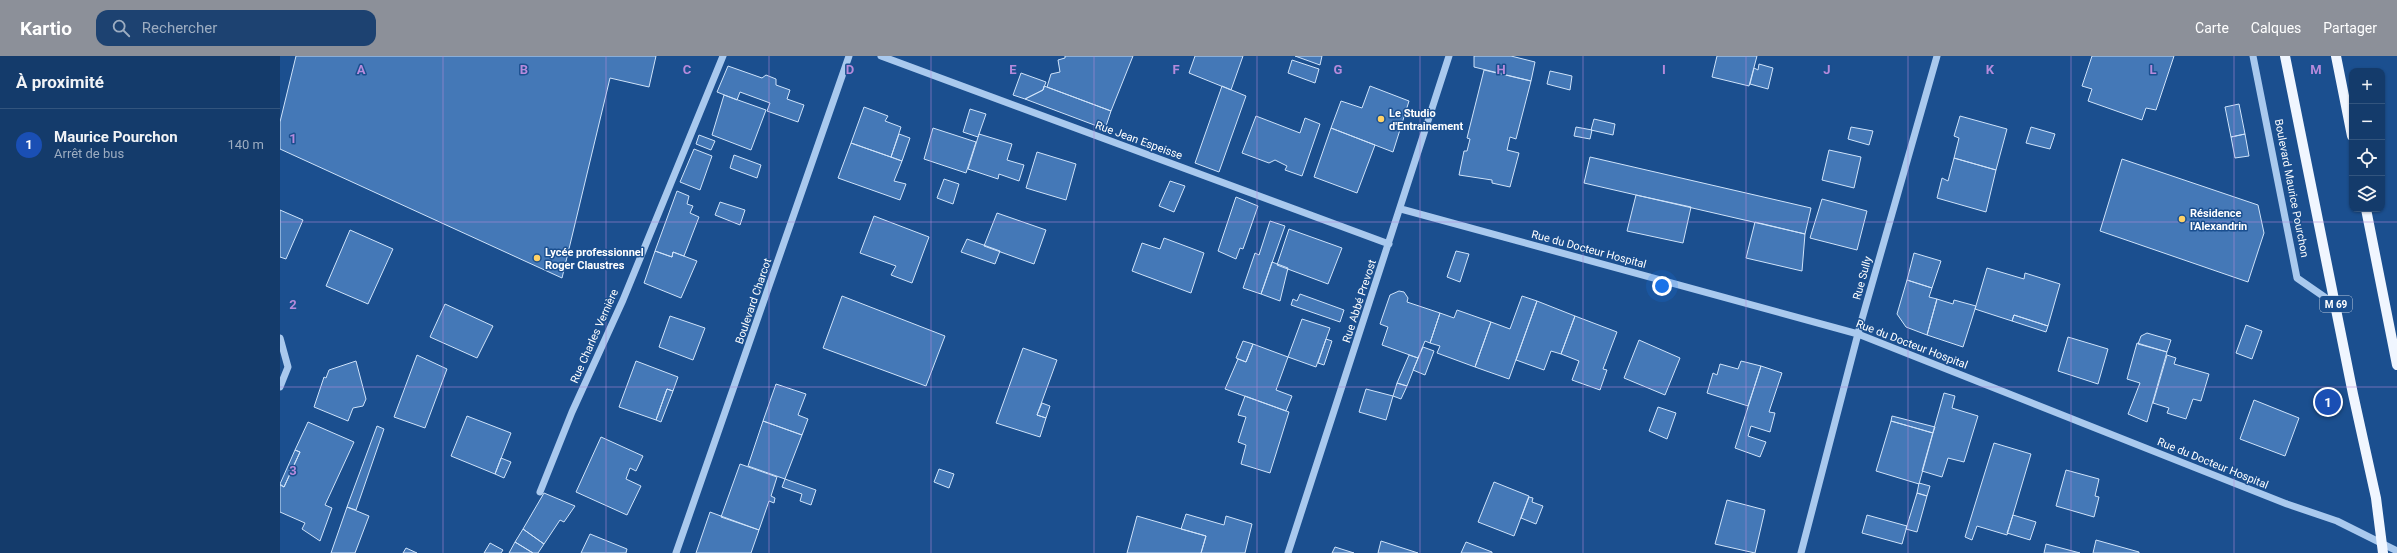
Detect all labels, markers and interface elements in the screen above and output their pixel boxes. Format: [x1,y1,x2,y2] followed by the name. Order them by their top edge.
[96,10,376,46] search box
[20,17,72,40] text: Kartio
[110,17,132,39] icon: search
[142,19,217,37] text: Rechercher
[2195,20,2229,36] text: Carte
[2251,20,2301,36] text: Calques
[2323,20,2377,36] text: Partager
[357,62,366,77] text: A
[520,62,528,77] text: B
[683,62,692,77] text: C
[846,62,854,77] text: D
[1009,62,1017,77] text: E
[1172,62,1180,77] text: F
[1334,62,1343,77] text: G
[1496,62,1506,77] text: H
[1662,62,1666,77] text: I
[1823,62,1831,77] text: J
[1986,62,1995,77] text: K
[2149,62,2157,77] text: L
[2310,62,2322,77] text: M
[2349,68,2385,212] map controls
[2349,68,2385,104] button: +
[16,72,104,92] text: À proximité
[2349,104,2385,140] button: −
[1389,107,1463,133] place label: Le Studio d'Entrainement
[1376,114,1386,124] marker: Le Studio d'Entrainement
[2272,118,2311,258] street label: Boulevard Maurice Pourchon
[1093,119,1184,162] street label: Rue Jean Espeisse
[54,128,178,146] text: Maurice Pourchon
[289,131,297,146] text: 1
[25,137,33,152] text: 1
[227,137,264,152] text: 140 m
[2349,140,2385,176] button: locate
[54,146,124,161] text: Arrêt de bus
[2349,176,2385,212] button: layers
[2190,207,2247,233] place label: Résidence l'Alexandrin
[2177,214,2187,224] marker: Résidence l'Alexandrin
[1530,228,1648,271] street label: Rue du Docteur Hospital
[545,246,644,272] place label: Lycée professionnel Roger Claustres
[532,253,542,263] marker: Lycée professionnel Roger Claustres
[1850,254,1875,301] street label: Rue Sully
[733,256,774,346] street label: Boulevard Charcot
[1340,258,1379,344] street label: Rue Abbé Prevost
[1652,276,1672,296] your location
[568,287,621,385] street label: Rue Charles Vernière
[2320,296,2352,312] road number: M 69
[289,297,297,312] text: 2
[1854,317,1969,372] street label: Rue du Docteur Hospital
[2315,387,2341,417] pin: 1
[2155,435,2270,492] street label: Rue du Docteur Hospital
[289,463,297,478] text: 3

